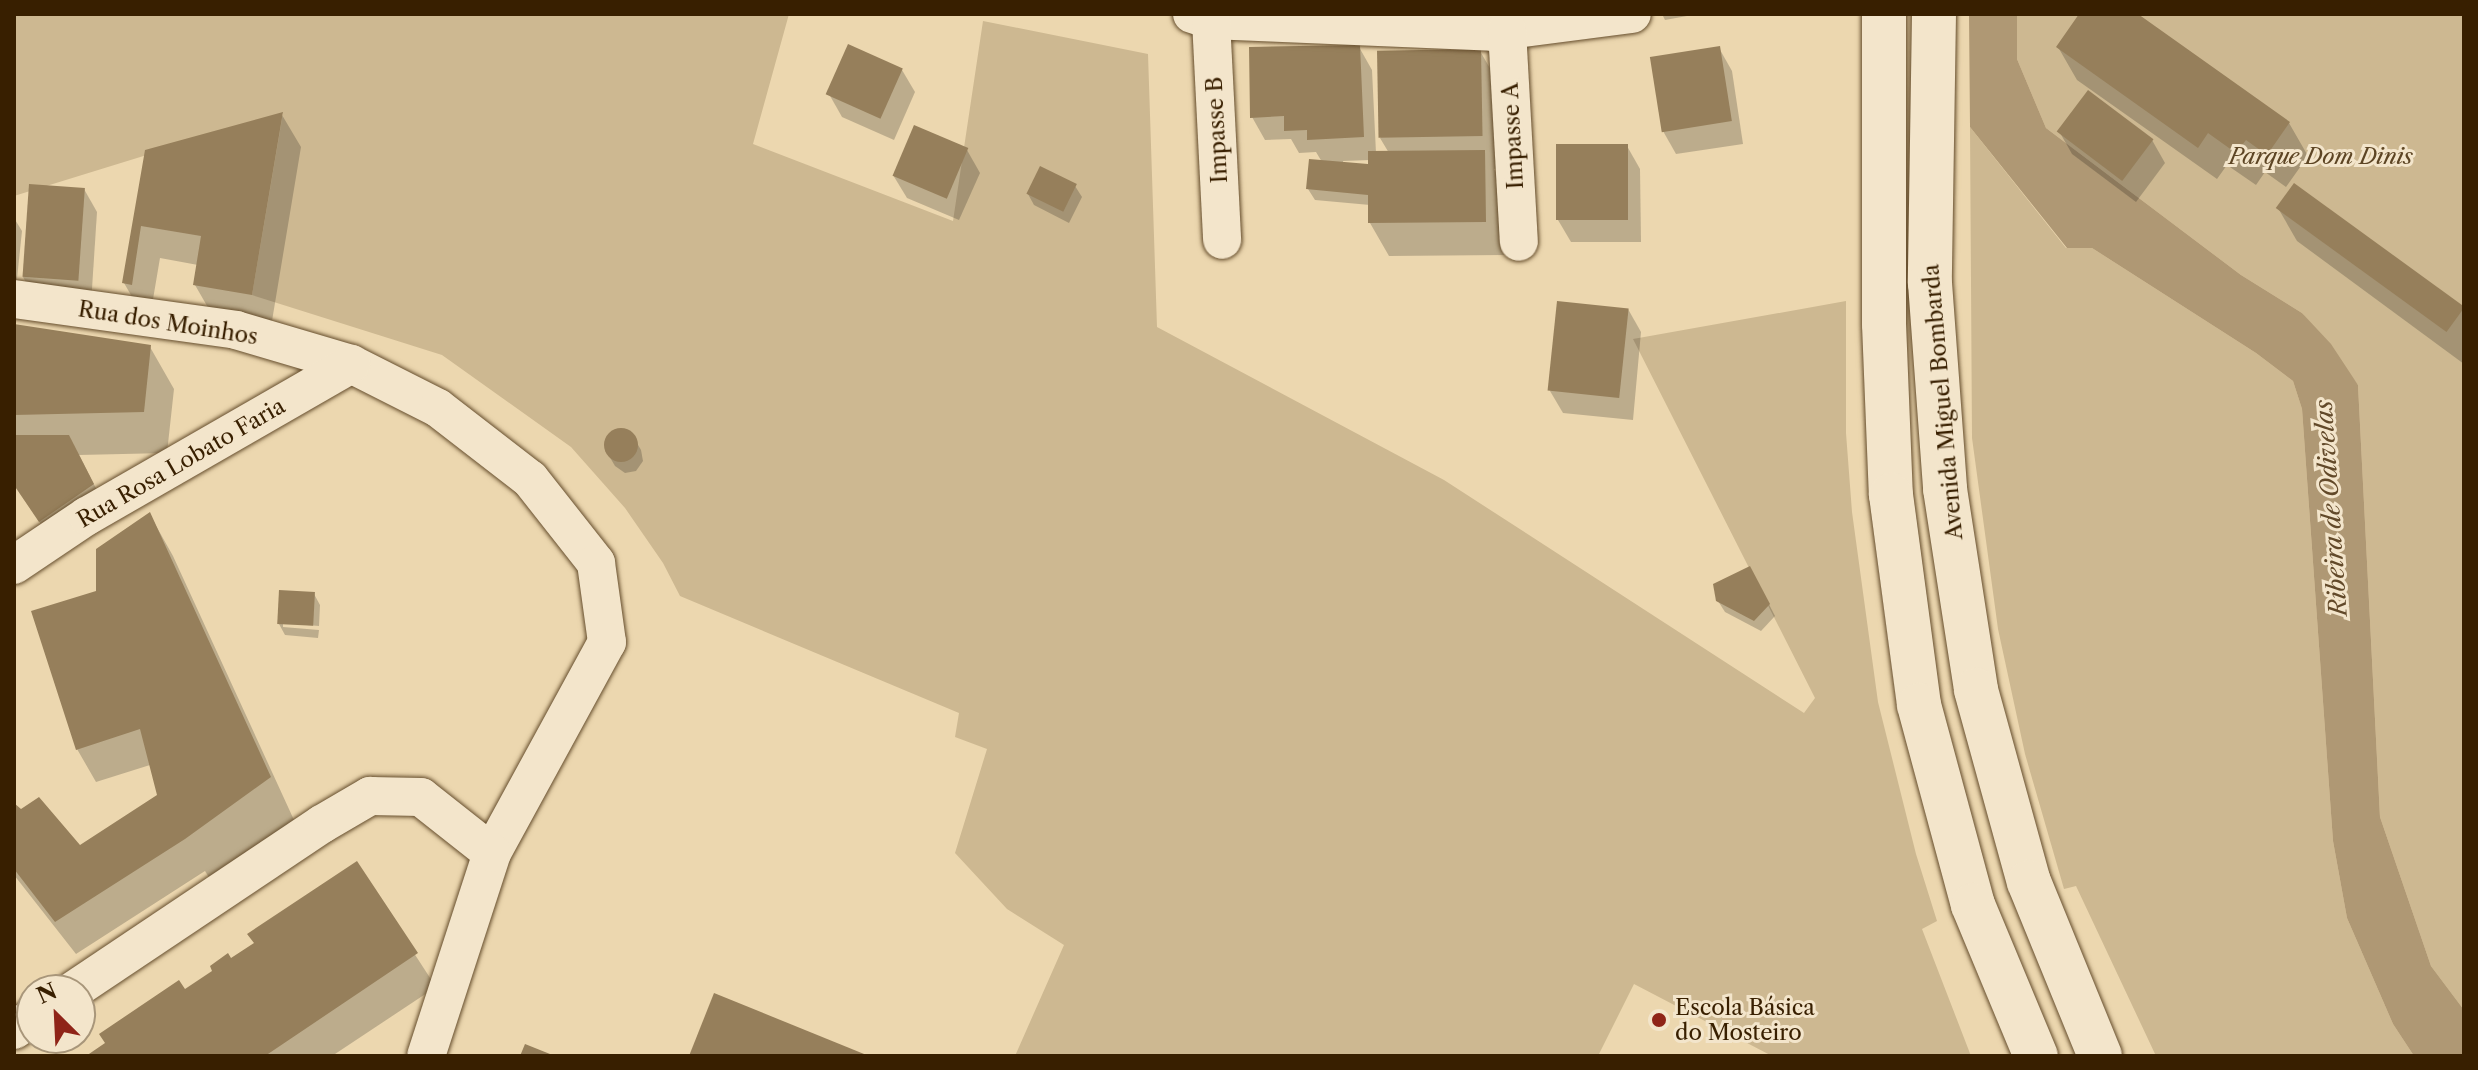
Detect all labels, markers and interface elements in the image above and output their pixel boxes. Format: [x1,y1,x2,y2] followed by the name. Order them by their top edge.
[1201,76,1233,184] street label: Impasse B
[1497,82,1529,190] street label: Impasse A
[2229,144,2413,170] park label: Parque Dom Dinis
[1918,263,1968,541] street label: Avenida Miguel Bombarda
[76,296,260,350] street label: Rua dos Moinhos
[72,393,290,533] street label: Rua Rosa Lobato Faria
[2309,399,2353,617] water label: Ribeira de Odivelas
[16,974,96,1054] north arrow
[33,977,61,1010] text: N
[1675,994,1815,1046] place label: Escola Básica do Mosteiro
[1650,1011,1668,1029] marker: Escola Básica do Mosteiro

